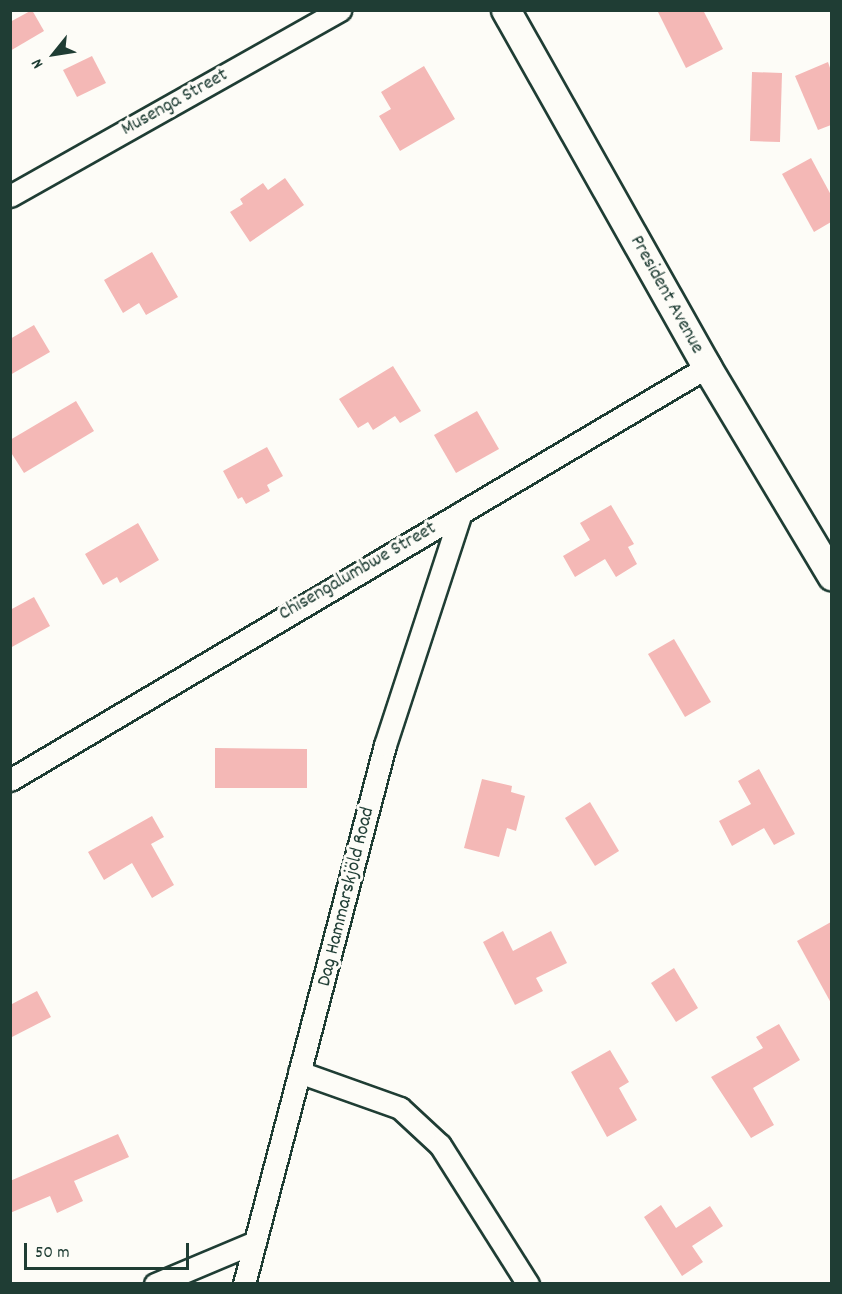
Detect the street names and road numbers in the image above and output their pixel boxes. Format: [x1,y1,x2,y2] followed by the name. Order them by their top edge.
[118,64,232,142] street label: Musenga Street
[624,232,708,358] street label: President Avenue
[275,517,441,627] street label: Chisengalumbwe Street
[313,805,381,989] street label: Dag Hammarskjöld Road

